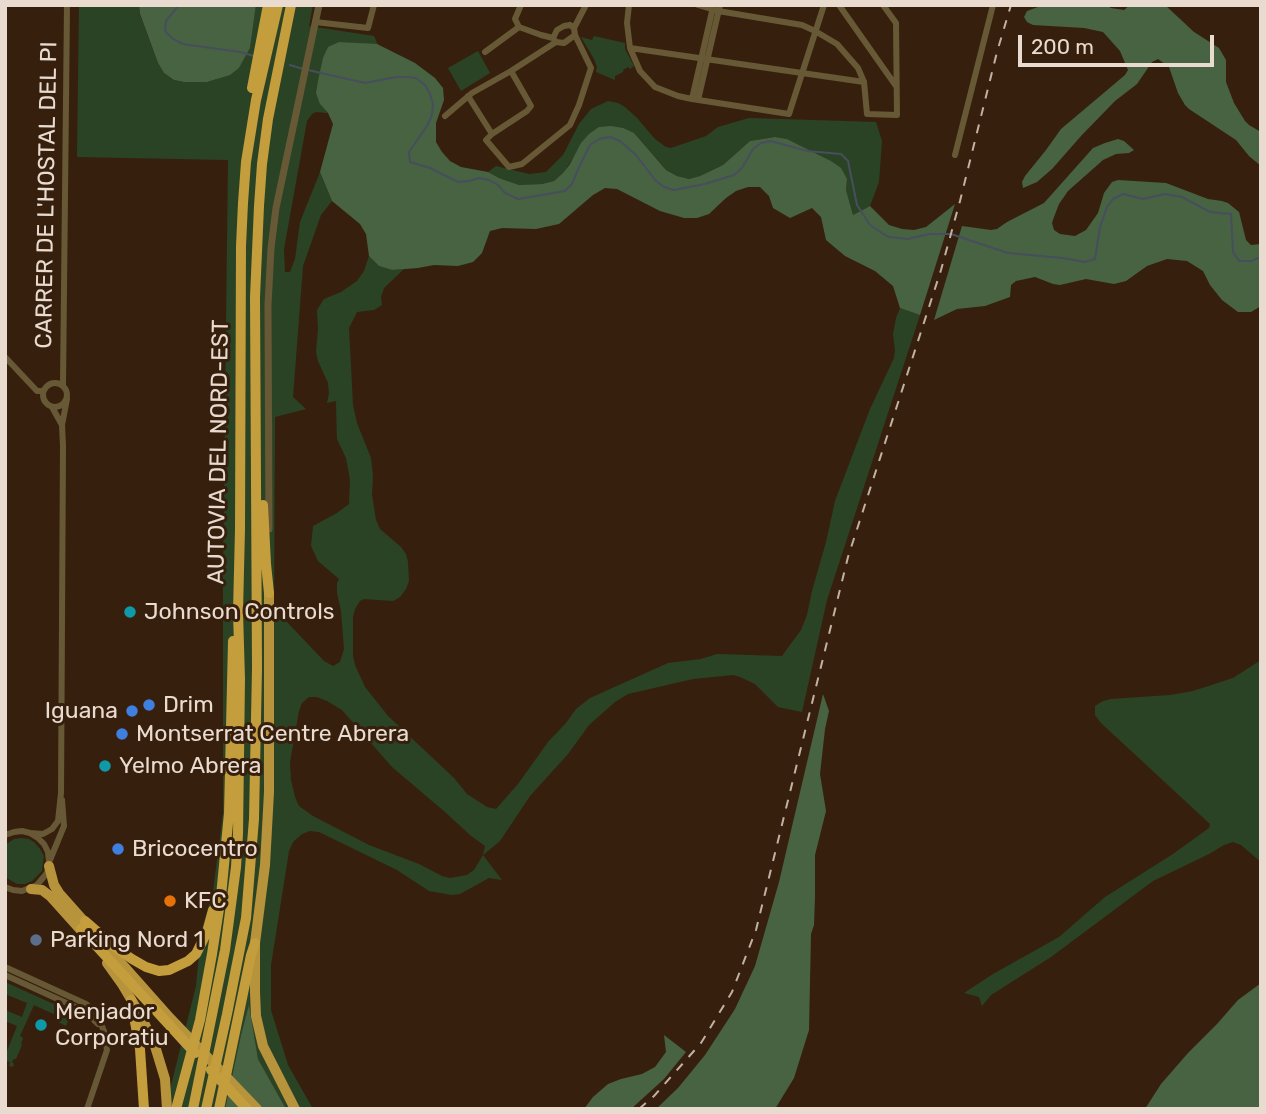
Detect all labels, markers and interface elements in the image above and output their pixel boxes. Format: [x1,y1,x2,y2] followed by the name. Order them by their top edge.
[1021,21,1217,65] scale bar
[1031,34,1094,59] text: 200 m
[31,41,63,349] street label: CARRER DE L'HOSTAL DEL PI
[203,319,235,585] street label: AUTOVIA DEL NORD-EST
[144,598,335,626] place label: Johnson Controls
[122,604,138,620] marker: Johnson Controls
[163,691,214,719] place label: Drim
[45,697,118,725] place label: Iguana
[141,697,157,713] marker: Drim
[124,703,140,719] marker: Iguana
[136,720,409,748] place label: Montserrat Centre Abrera
[114,726,130,742] marker: Montserrat Centre Abrera
[119,752,261,780] place label: Yelmo Abrera
[97,758,113,774] marker: Yelmo Abrera
[132,835,258,863] place label: Bricocentro
[110,841,126,857] marker: Bricocentro
[184,887,226,915] place label: KFC
[162,893,178,909] marker: KFC
[50,926,204,954] place label: Parking Nord 1
[28,932,44,948] marker: Parking Nord 1
[55,998,169,1052] place label: Menjador Corporatiu
[33,1017,49,1033] marker: Menjador Corporatiu

